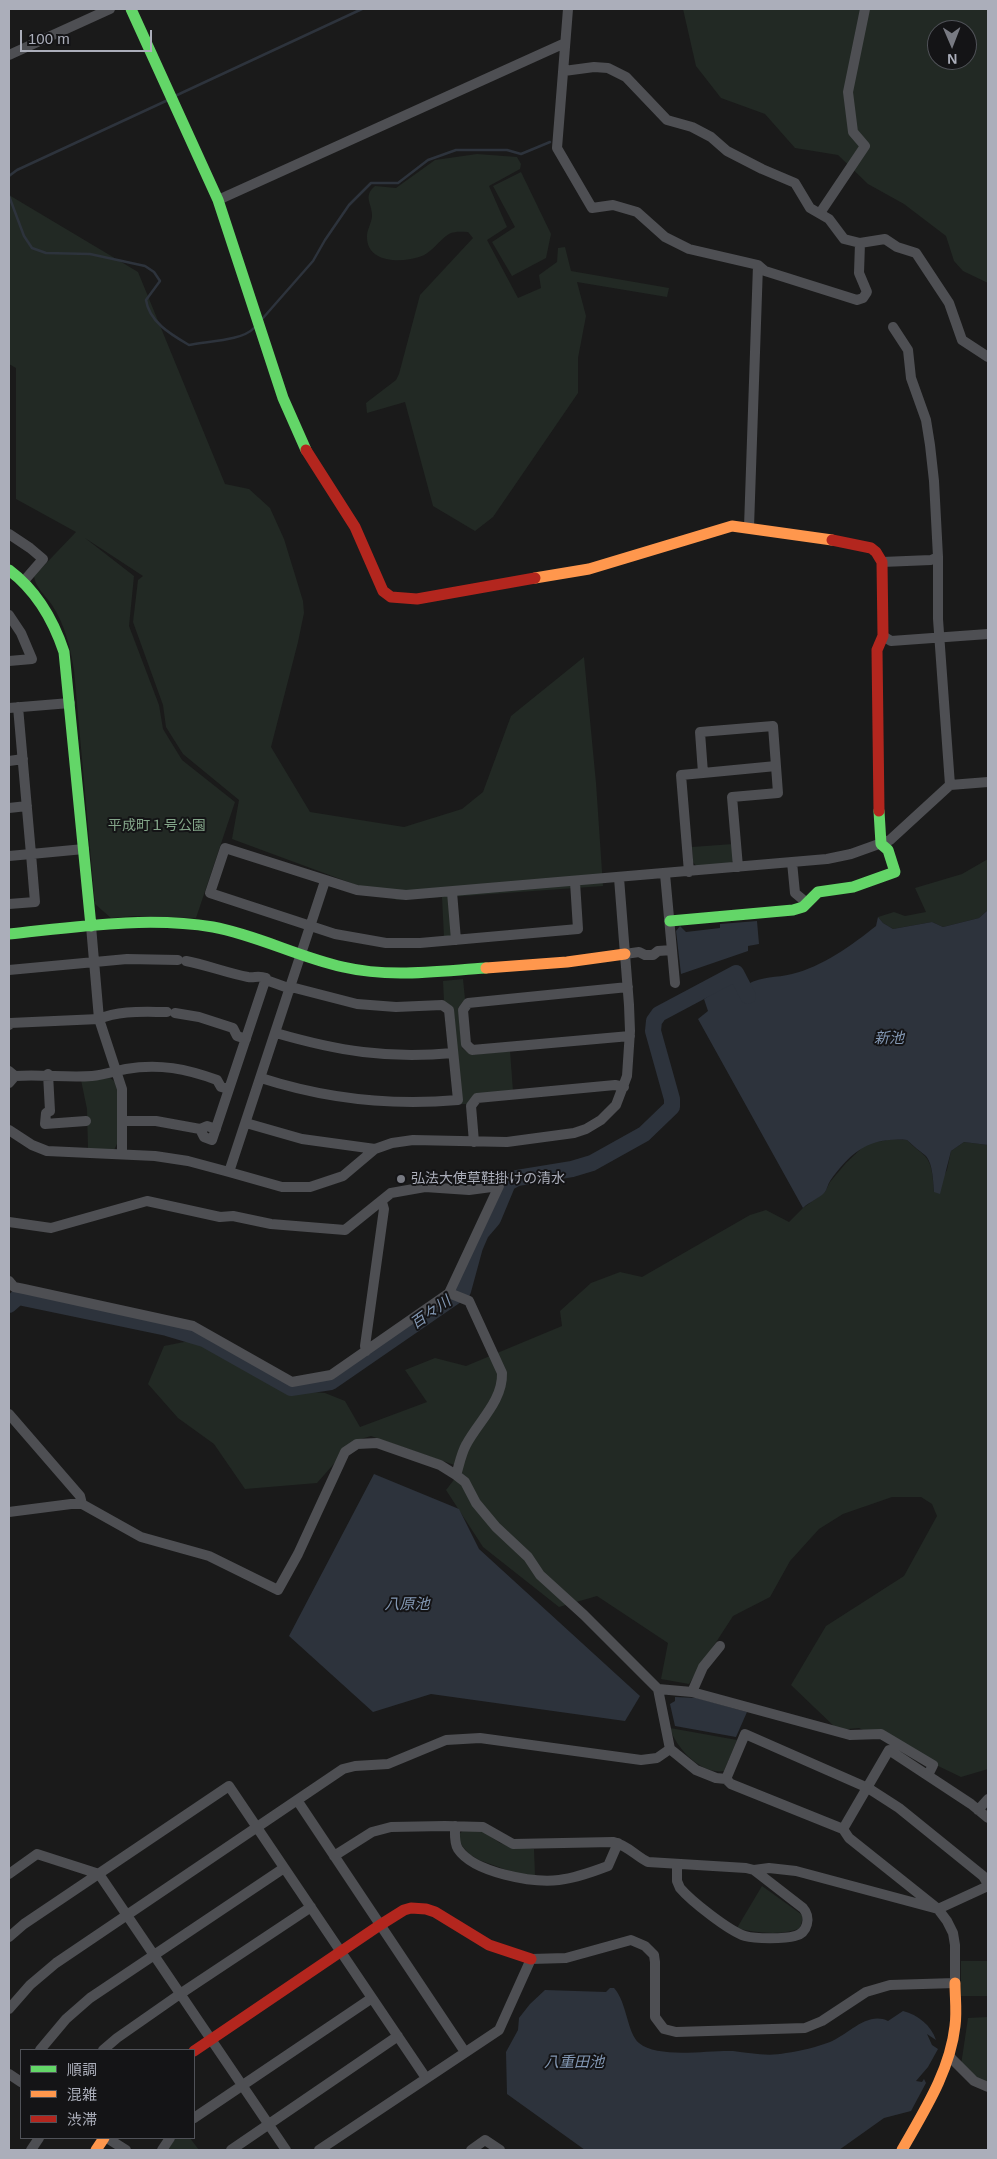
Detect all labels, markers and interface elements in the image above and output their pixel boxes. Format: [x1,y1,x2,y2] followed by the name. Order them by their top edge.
[22,20,155,52] scale bar
[927,20,977,70] north arrow
[28,30,70,47] text: 100 m
[947,51,957,67] text: N
[108,818,206,834] park label: 平成町１号公園
[874,1030,904,1048] water label: 新池
[411,1171,565,1187] place label: 弘法大使草鞋掛けの清水
[395,1173,407,1185] marker: 弘法大使草鞋掛けの清水
[407,1293,455,1333] water label: 百々川
[385,1596,429,1614] water label: 八原池
[20,2049,195,2139] legend
[544,2054,604,2072] water label: 八重田池
[67,2061,97,2078] text: 順調
[67,2086,97,2103] text: 混雑
[67,2111,97,2128] text: 渋滞

